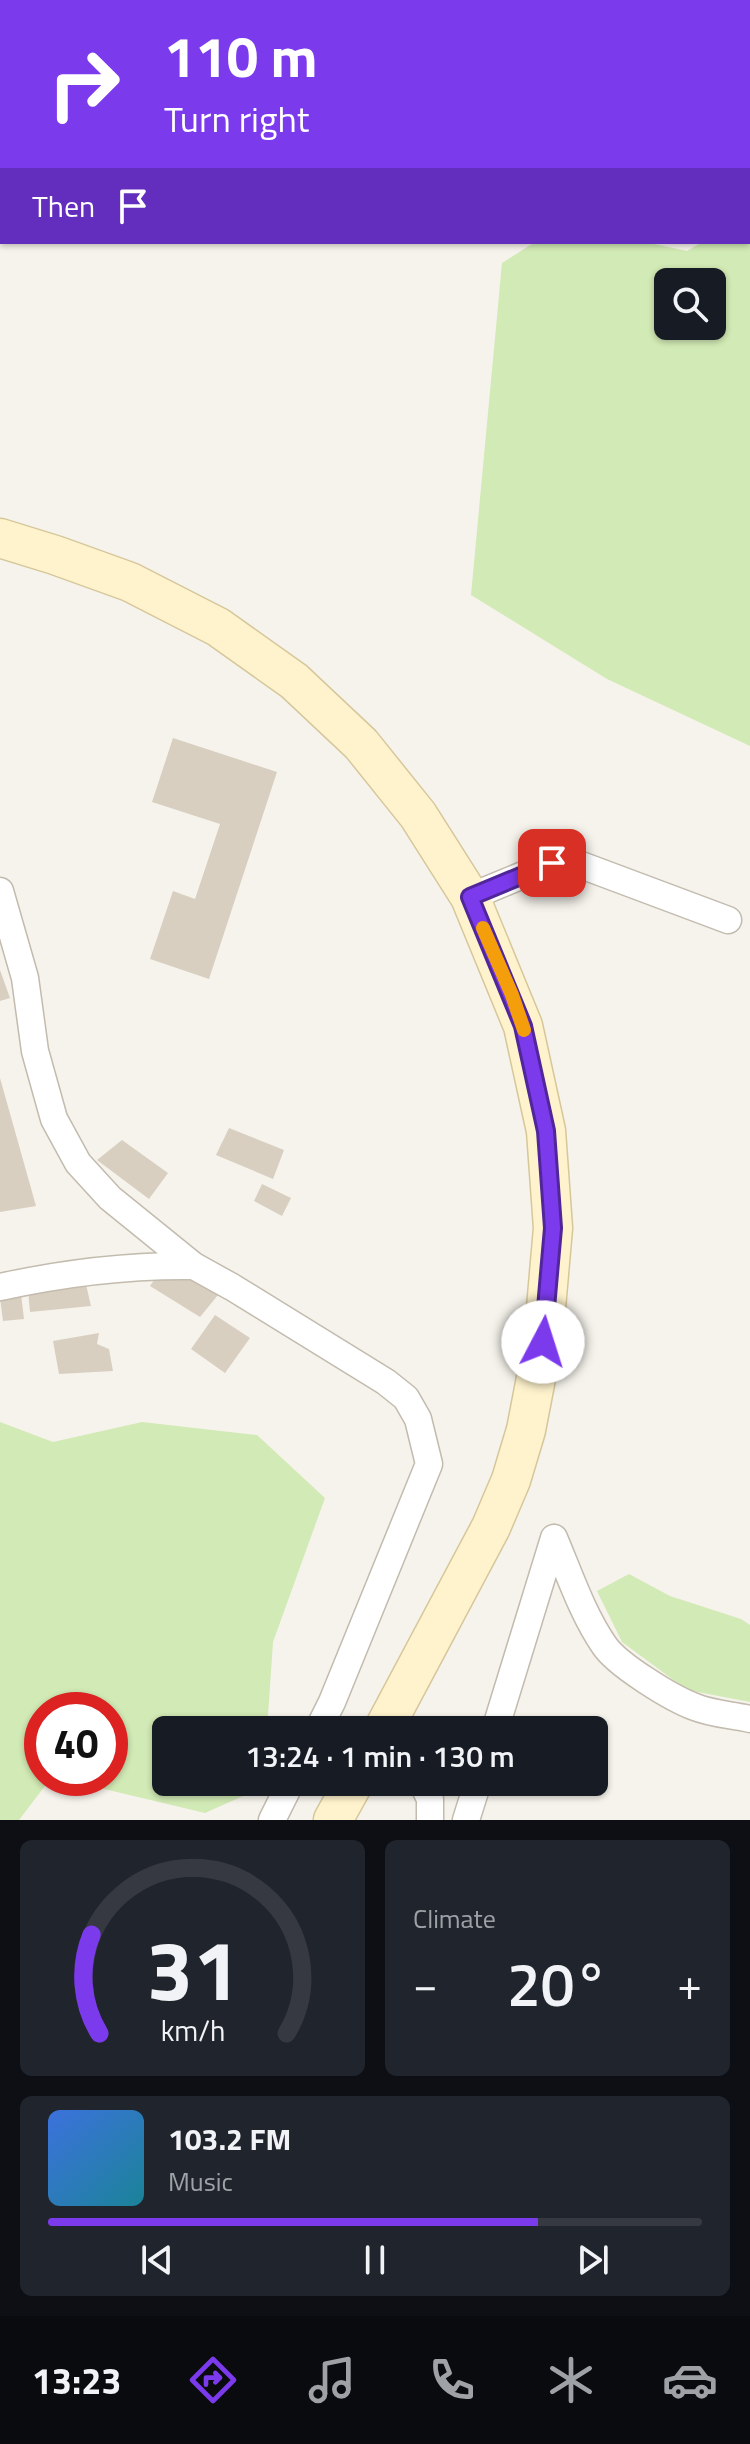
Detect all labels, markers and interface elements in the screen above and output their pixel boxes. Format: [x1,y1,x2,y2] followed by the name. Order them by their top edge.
[164,14,317,99] text: 110 m
[32,32,136,136] icon: right
[164,91,309,146] text: Turn right
[32,183,95,229] text: Then
[111,184,155,228] icon: arrive
[654,268,726,340] map controls
[654,268,726,340] button: search
[518,829,586,897] pin
[530,841,574,885] icon: arrive
[501,1300,585,1384] position arrow
[24,1692,128,1796] speed limit sign: 40
[245,1733,515,1779] text: 13:24 · 1 min · 130 m
[413,1899,496,1938] text: Climate
[146,1906,239,2032] text: 31
[507,1938,608,2029] text: 20°
[413,1950,438,2017] text: −
[677,1950,702,2017] text: +
[160,2009,225,2052] text: km/h
[168,2116,291,2162] text: 103.2 FM
[168,2162,233,2201] text: Music
[135,2238,179,2282] icon: previous
[353,2238,397,2282] icon: pause
[571,2238,615,2282] icon: next
[185,2352,241,2408] icon: directions
[304,2352,360,2408] icon: music
[424,2352,480,2408] icon: phone
[543,2352,599,2408] icon: climate
[662,2352,718,2408] icon: car
[32,2353,122,2408] text: 13:23

